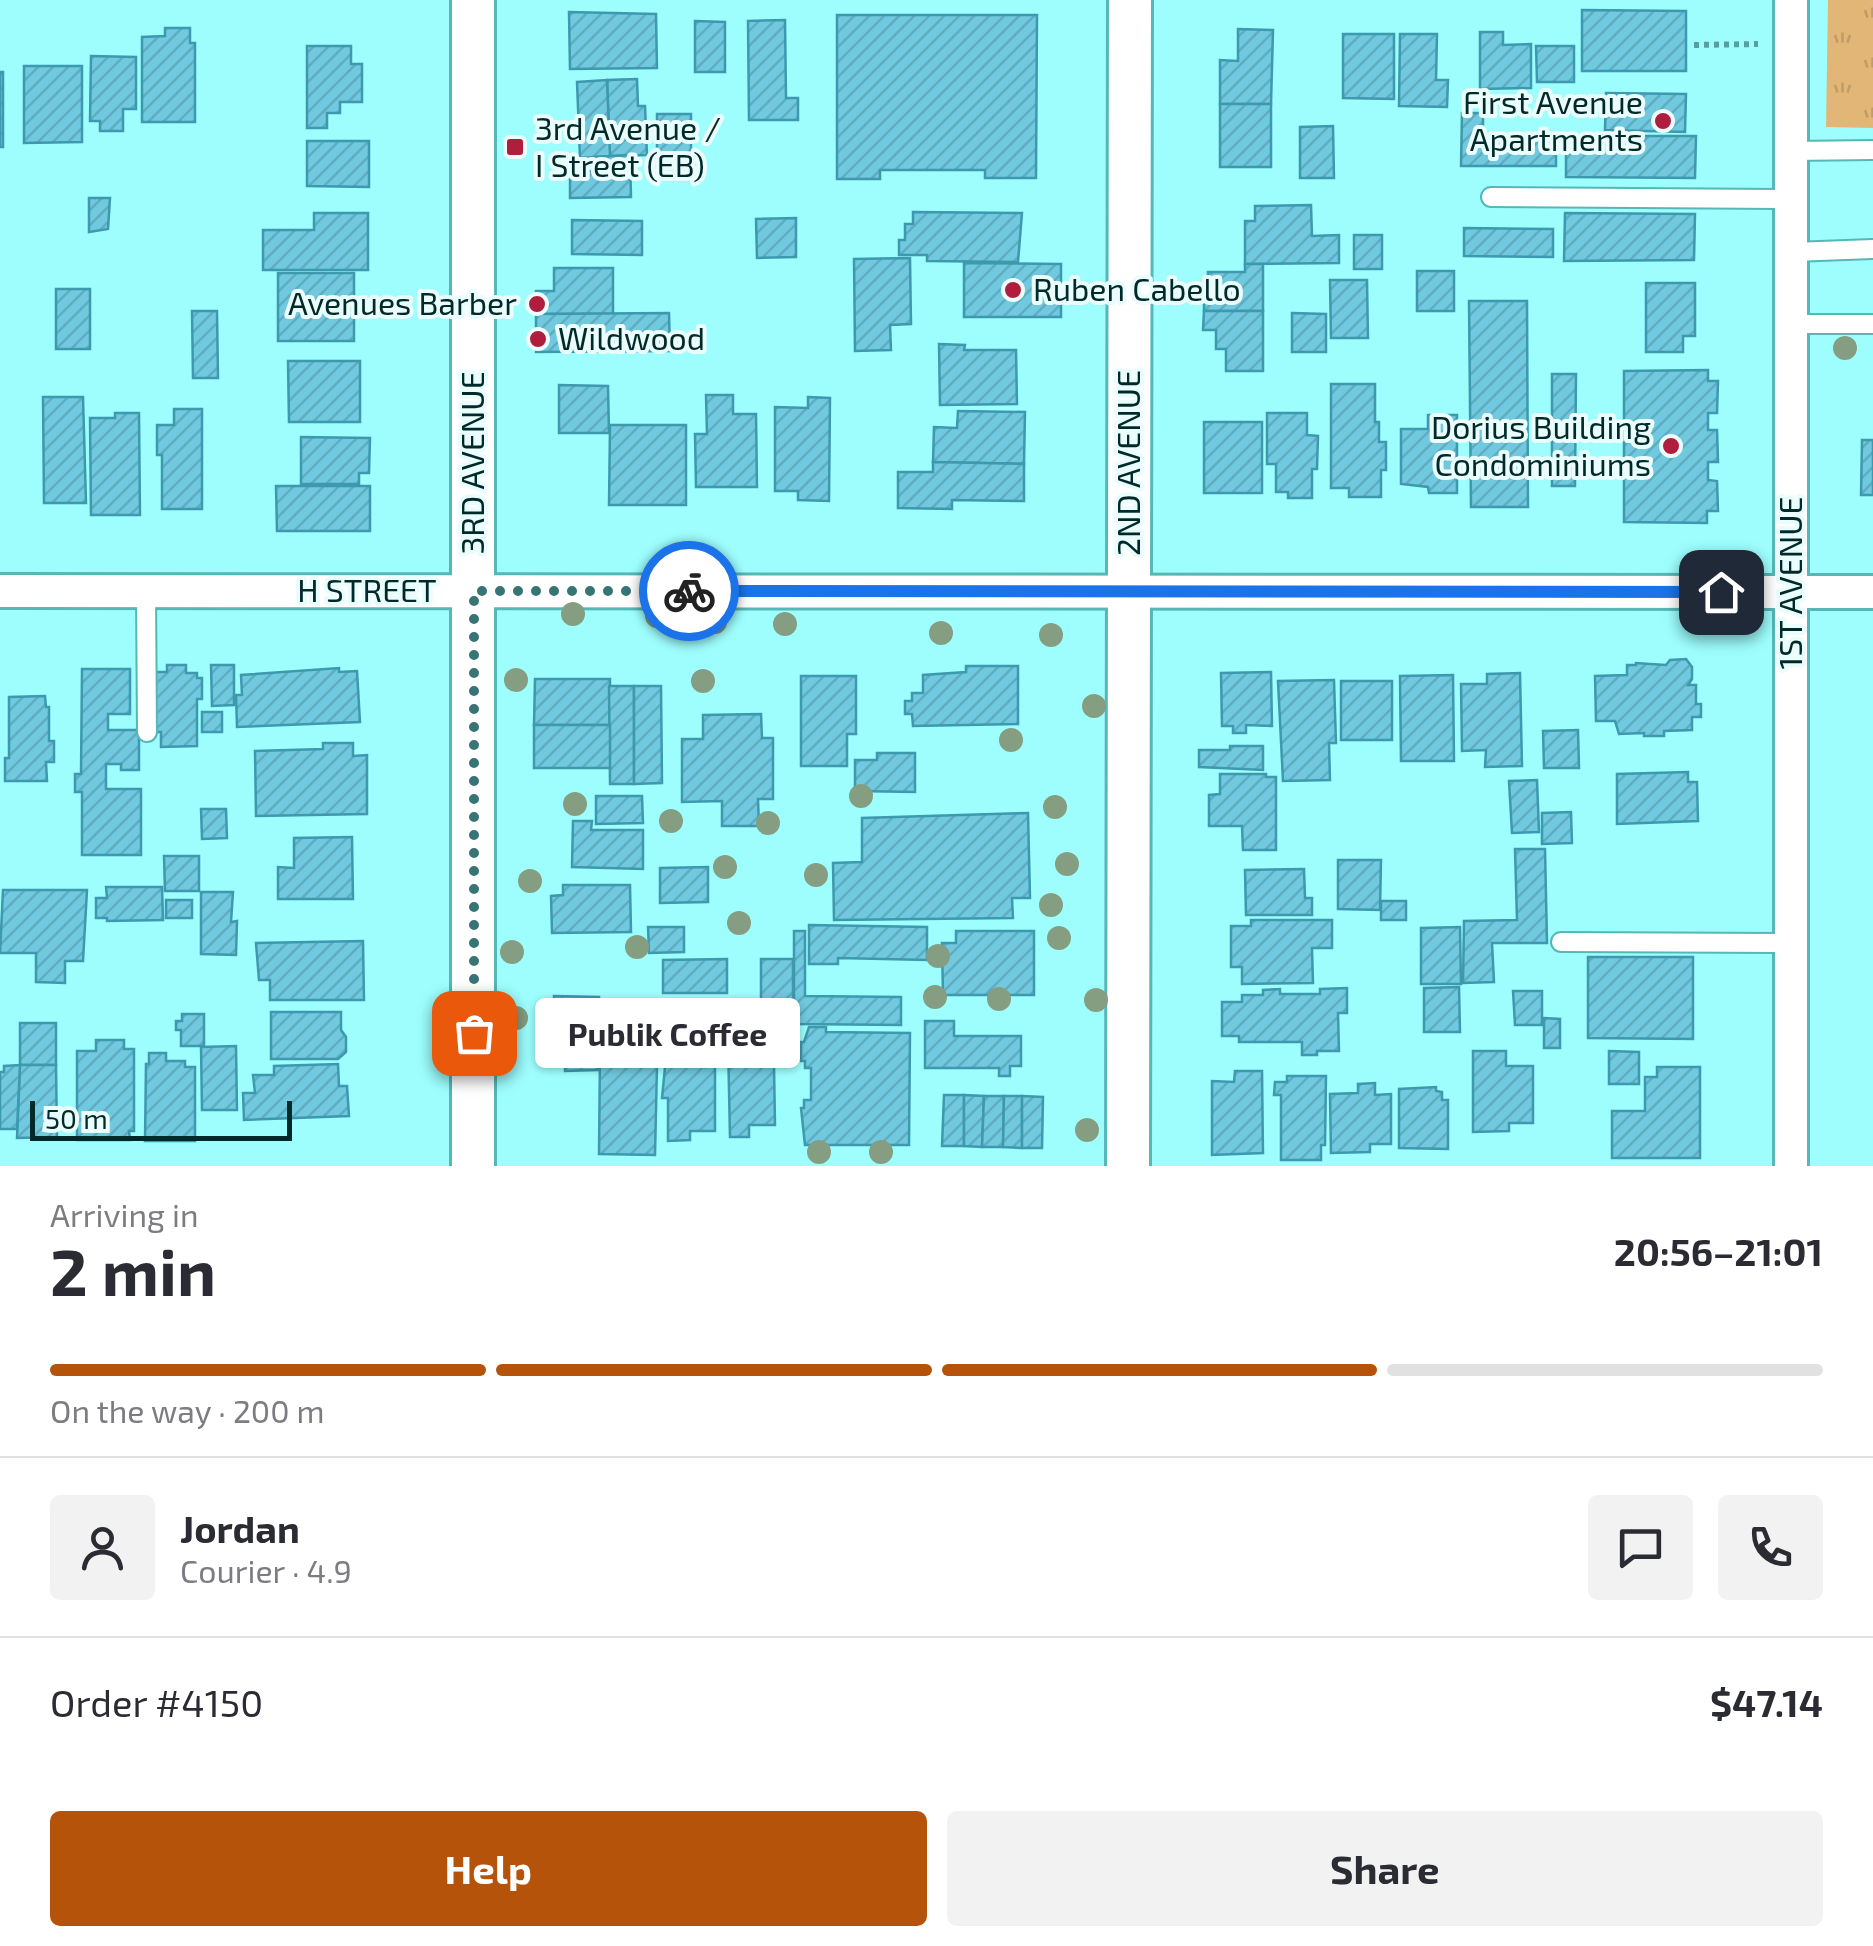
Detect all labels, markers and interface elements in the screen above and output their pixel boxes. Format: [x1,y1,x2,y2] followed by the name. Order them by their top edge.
[1463,82,1643,157] place label: First Avenue Apartments
[535,108,721,183] place label: 3rd Avenue / I Street (EB)
[1652,110,1674,132] marker: First Avenue Apartments
[504,136,526,158] marker: 3rd Avenue / I Street (EB)
[1033,269,1241,307] place label: Ruben Cabello
[1002,279,1024,301] marker: Ruben Cabello
[288,283,517,321] place label: Avenues Barber
[526,293,548,315] marker: Avenues Barber
[558,318,705,356] place label: Wildwood
[527,328,549,350] marker: Wildwood
[1108,370,1146,556] street label: 2ND AVENUE
[452,371,490,555] street label: 3RD AVENUE
[1431,407,1651,482] place label: Dorius Building Condominiums
[1660,435,1682,457] marker: Dorius Building Condominiums
[1770,497,1808,669] street label: 1ST AVENUE
[639,541,739,641] courier
[1679,550,1764,635] pin
[662,564,717,619] icon: bike
[1694,565,1749,620] icon: home
[297,570,437,608] street label: H STREET
[432,991,517,1076] pin
[534,998,799,1068] callout: Publik Coffee
[447,1006,502,1061] icon: bag
[568,1014,767,1052] text: Publik Coffee
[30,1096,292,1140] scale bar
[45,1101,108,1135] text: 50 m
[50,1195,199,1233] text: Arriving in
[1614,1228,1823,1274] text: 20:56–21:01
[50,1231,216,1309] text: 2 min
[50,1391,325,1429] text: On the way · 200 m
[50,1495,155,1600] button: person
[1588,1495,1693,1600] button: chat
[1718,1495,1823,1600] button: phone
[180,1505,300,1551] text: Jordan
[180,1551,352,1589] text: Courier · 4.9
[50,1679,263,1725] text: Order #4150
[1710,1679,1823,1725] text: $47.14
[50,1811,927,1926] button: Help
[947,1811,1823,1926] button: Share

